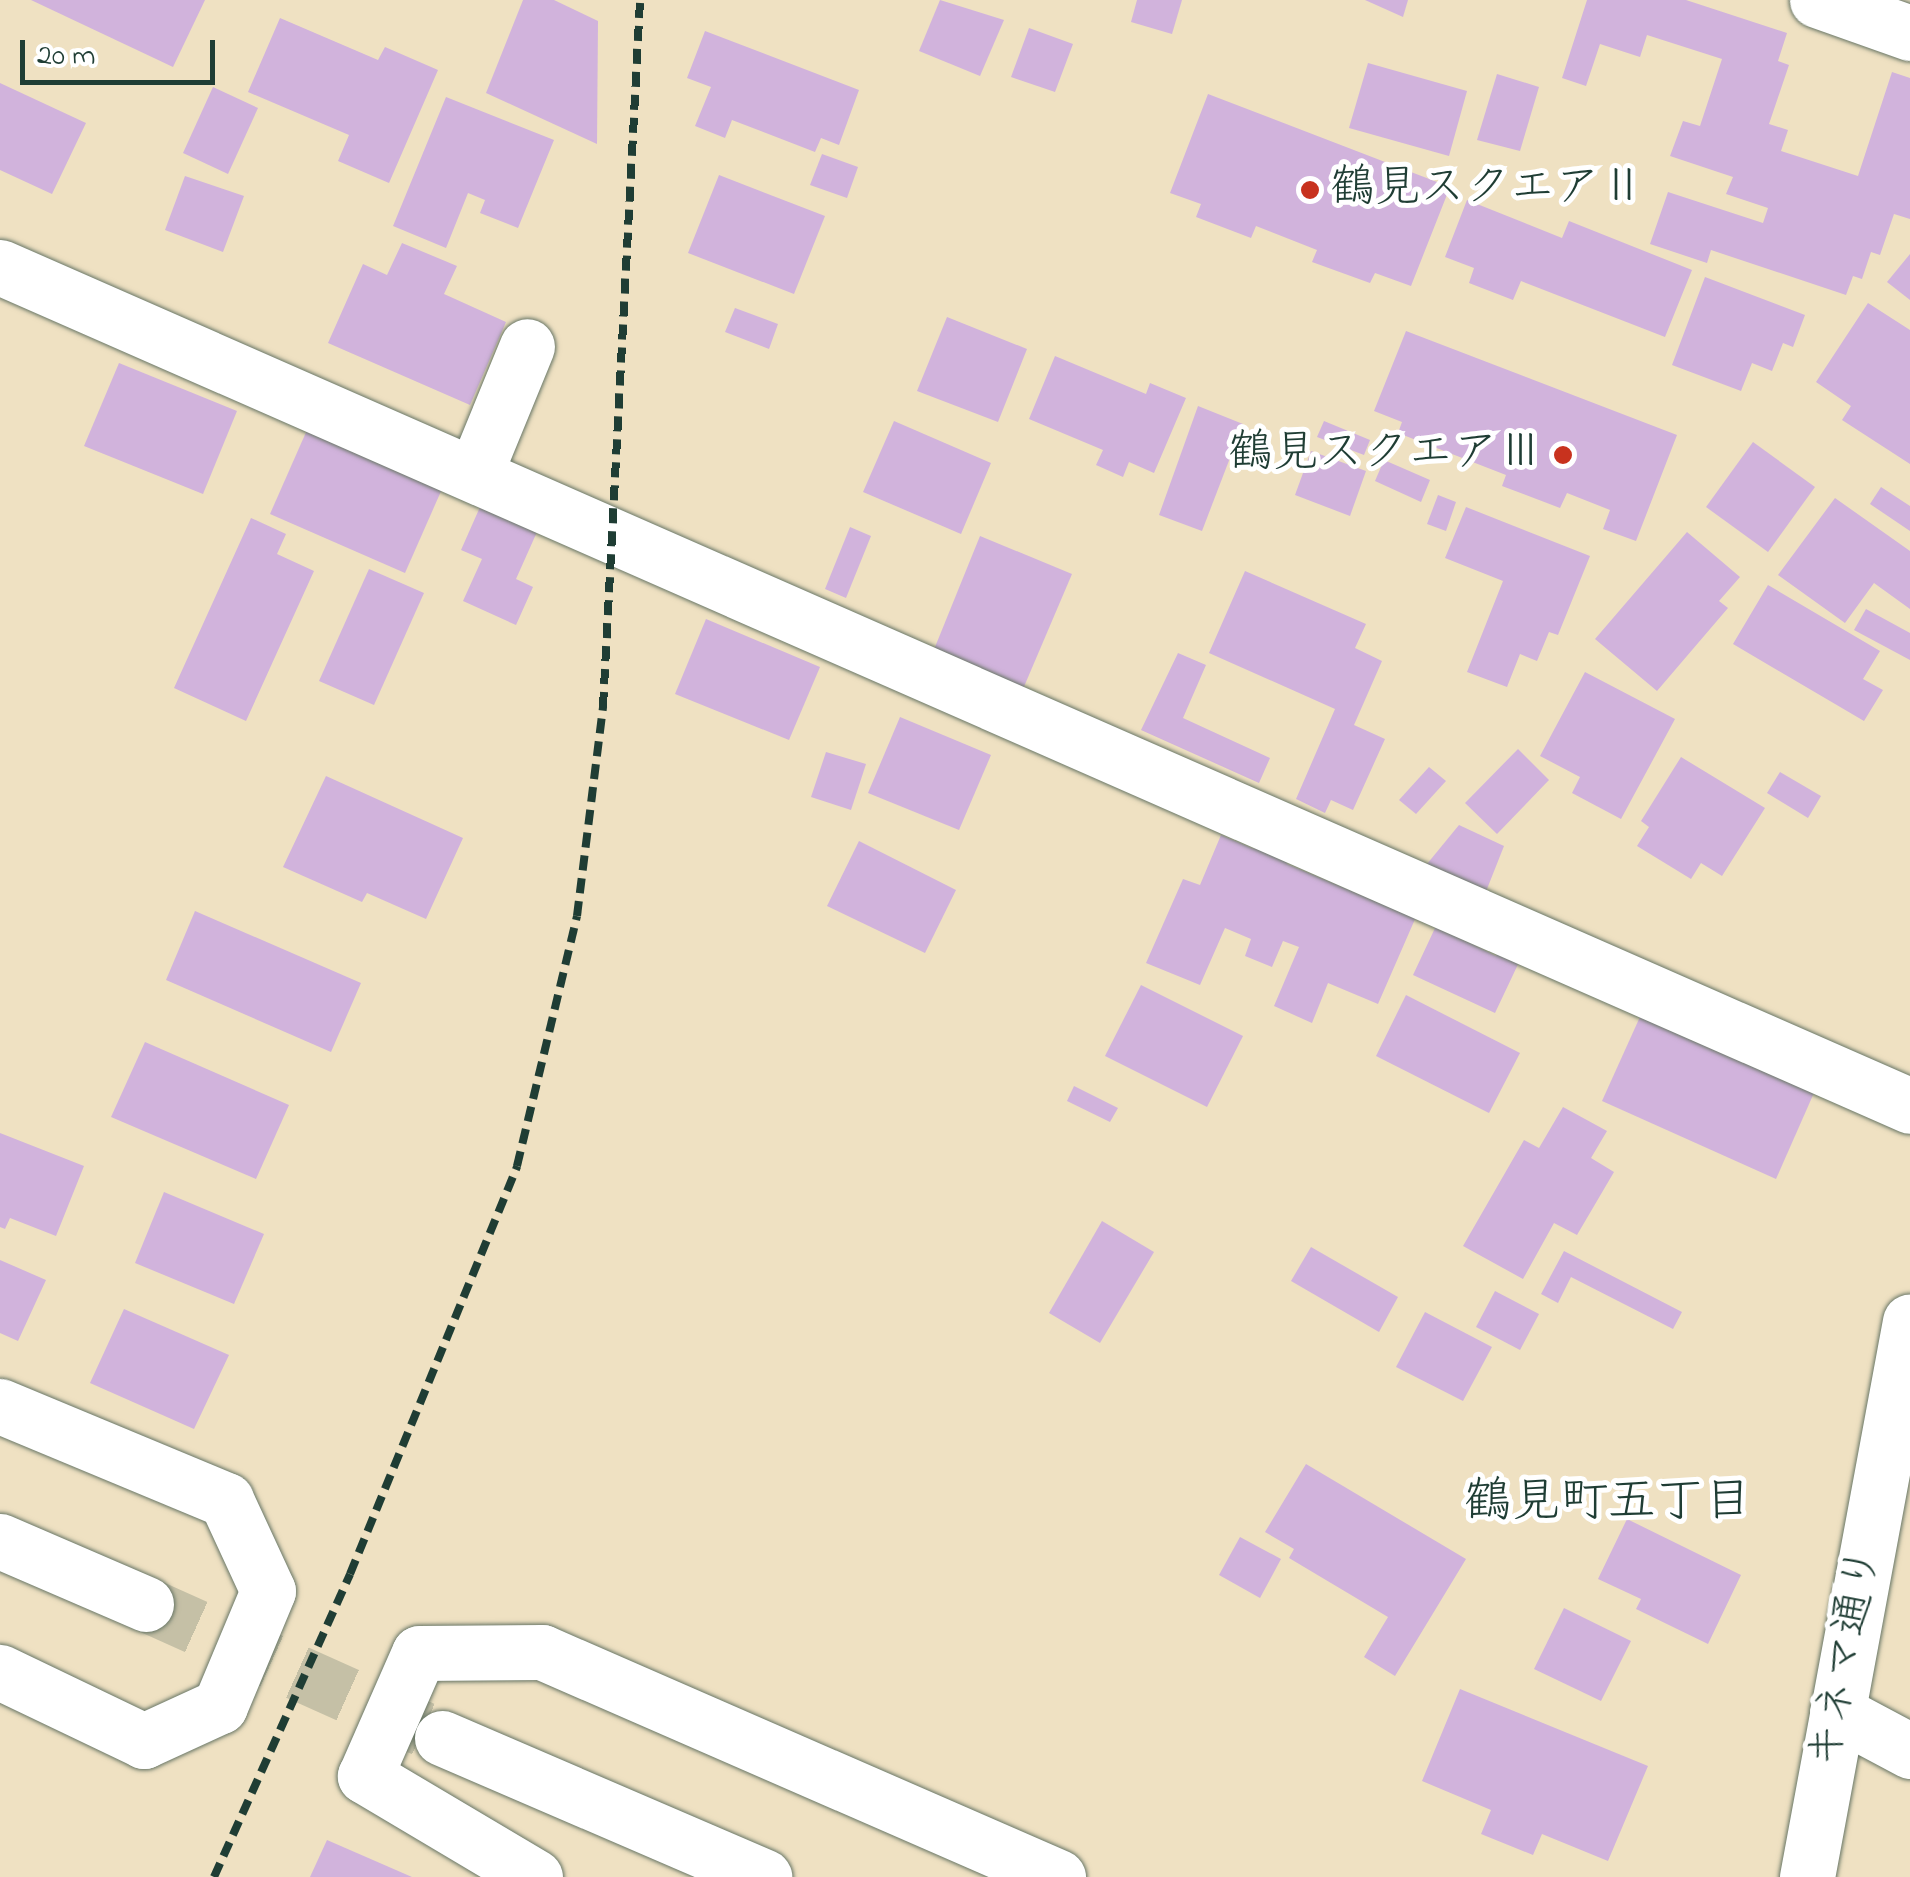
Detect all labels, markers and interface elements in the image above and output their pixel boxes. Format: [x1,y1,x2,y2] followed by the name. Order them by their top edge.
[25,20,220,82] scale bar
[37,35,96,79] text: 20 m
[1330,163,1645,217] place label: 鶴見スクエアⅡ
[1299,179,1321,201] marker: 鶴見スクエアⅡ
[1228,428,1543,482] place label: 鶴見スクエアⅢ
[1552,444,1574,466] marker: 鶴見スクエアⅢ
[1464,1475,1752,1533] district label: 鶴見町五丁目
[1799,1542,1895,1774] street label: キネマ通り

